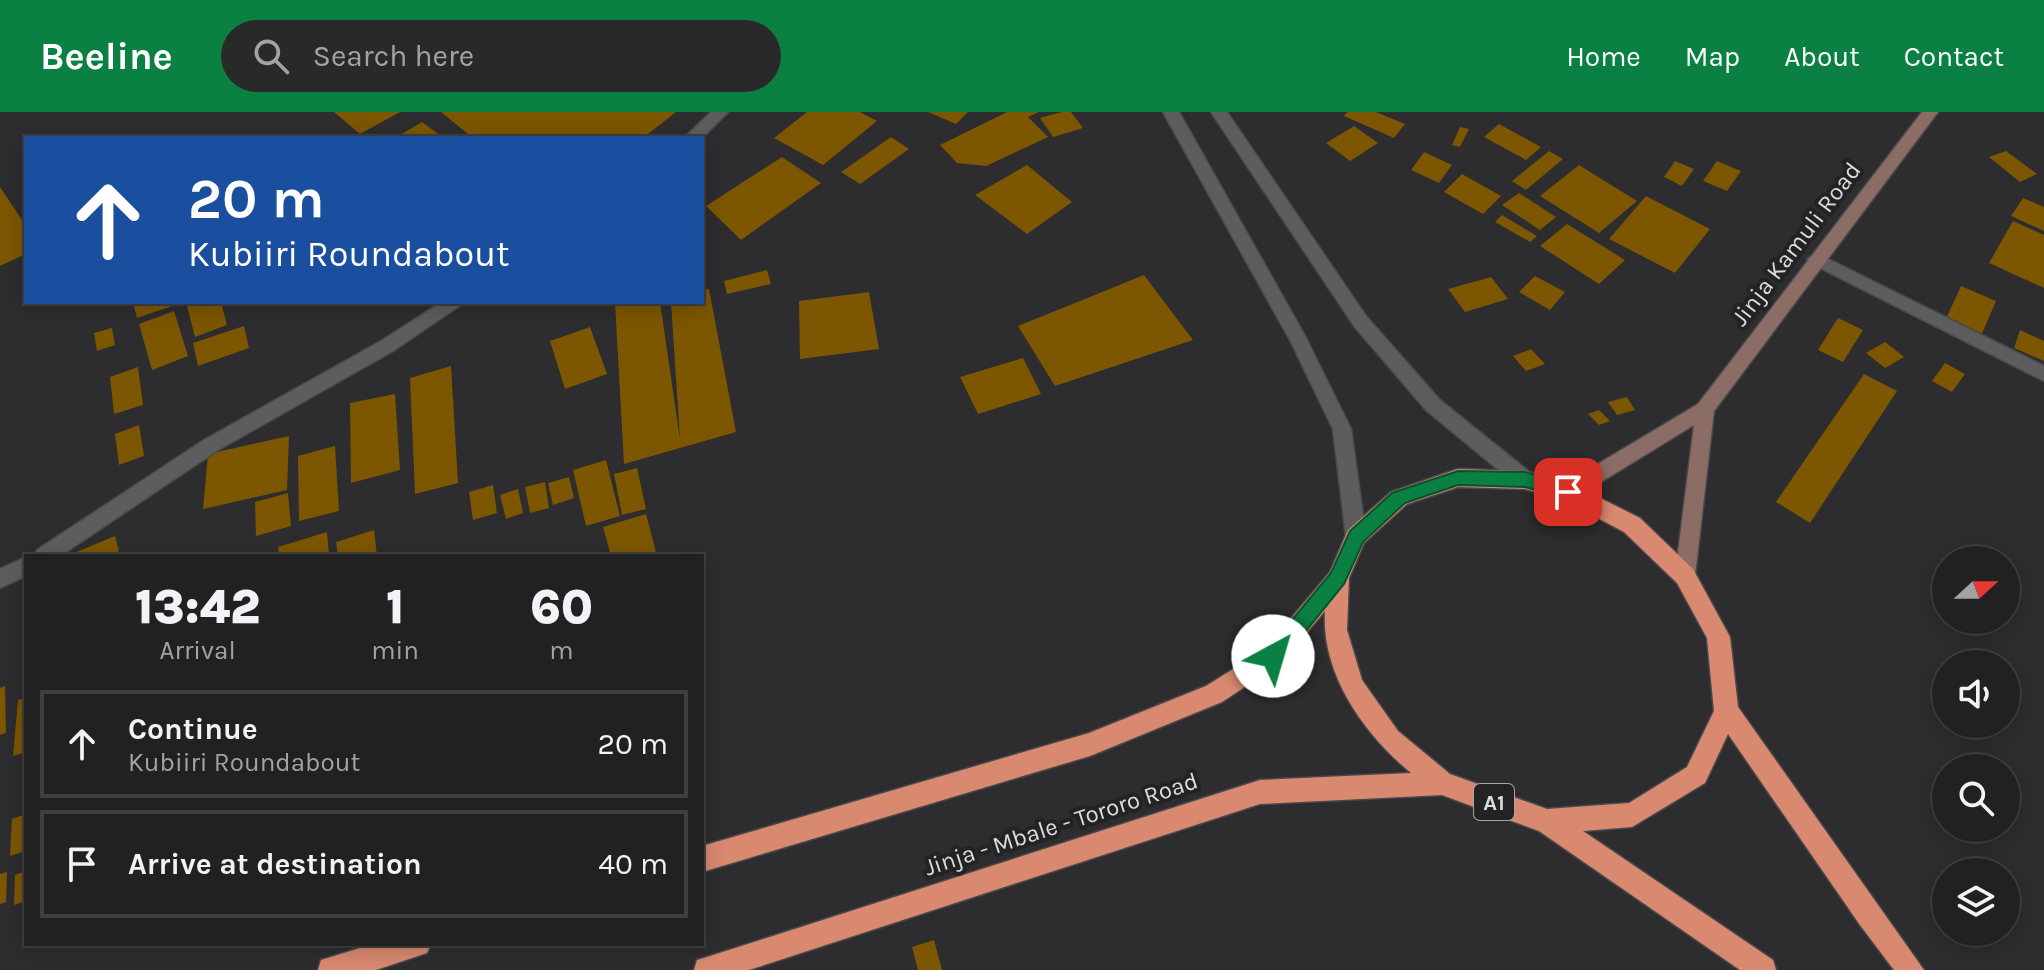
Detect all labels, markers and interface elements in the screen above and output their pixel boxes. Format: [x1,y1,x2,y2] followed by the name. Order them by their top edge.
[221,20,781,92] search box
[40,34,173,79] text: Beeline
[249,34,293,78] icon: search
[313,38,474,74] text: Search here
[1566,40,1641,73] text: Home
[1685,40,1740,73] text: Map
[1784,40,1860,73] text: About
[1904,40,2004,73] text: Contact
[1725,157,1867,331] street label: Jinja Kamuli Road
[188,166,325,231] text: 20 m
[56,168,160,272] icon: ahead
[188,233,509,275] text: Kubiiri Roundabout
[1534,458,1602,526] pin
[1546,470,1590,514] icon: arrive
[1932,546,2020,634] north arrow
[1932,546,2020,946] map controls
[135,579,260,635] text: 13:42
[386,579,404,635] text: 1
[530,579,593,635] text: 60
[1231,614,1315,698] position arrow
[160,635,236,666] text: Arrival
[371,635,419,666] text: min
[549,635,574,666] text: m
[1932,650,2020,738] button: sound
[128,711,258,747] text: Continue
[60,722,104,766] icon: ahead
[598,726,668,762] text: 20 m
[128,747,360,778] text: Kubiiri Roundabout
[1932,754,2020,842] button: search
[921,766,1201,882] street label: Jinja - Mbale - Tororo Road
[1474,784,1514,820] road number: A1
[60,842,104,886] icon: arrive
[128,846,422,882] text: Arrive at destination
[598,846,668,882] text: 40 m
[1932,858,2020,946] button: layers

